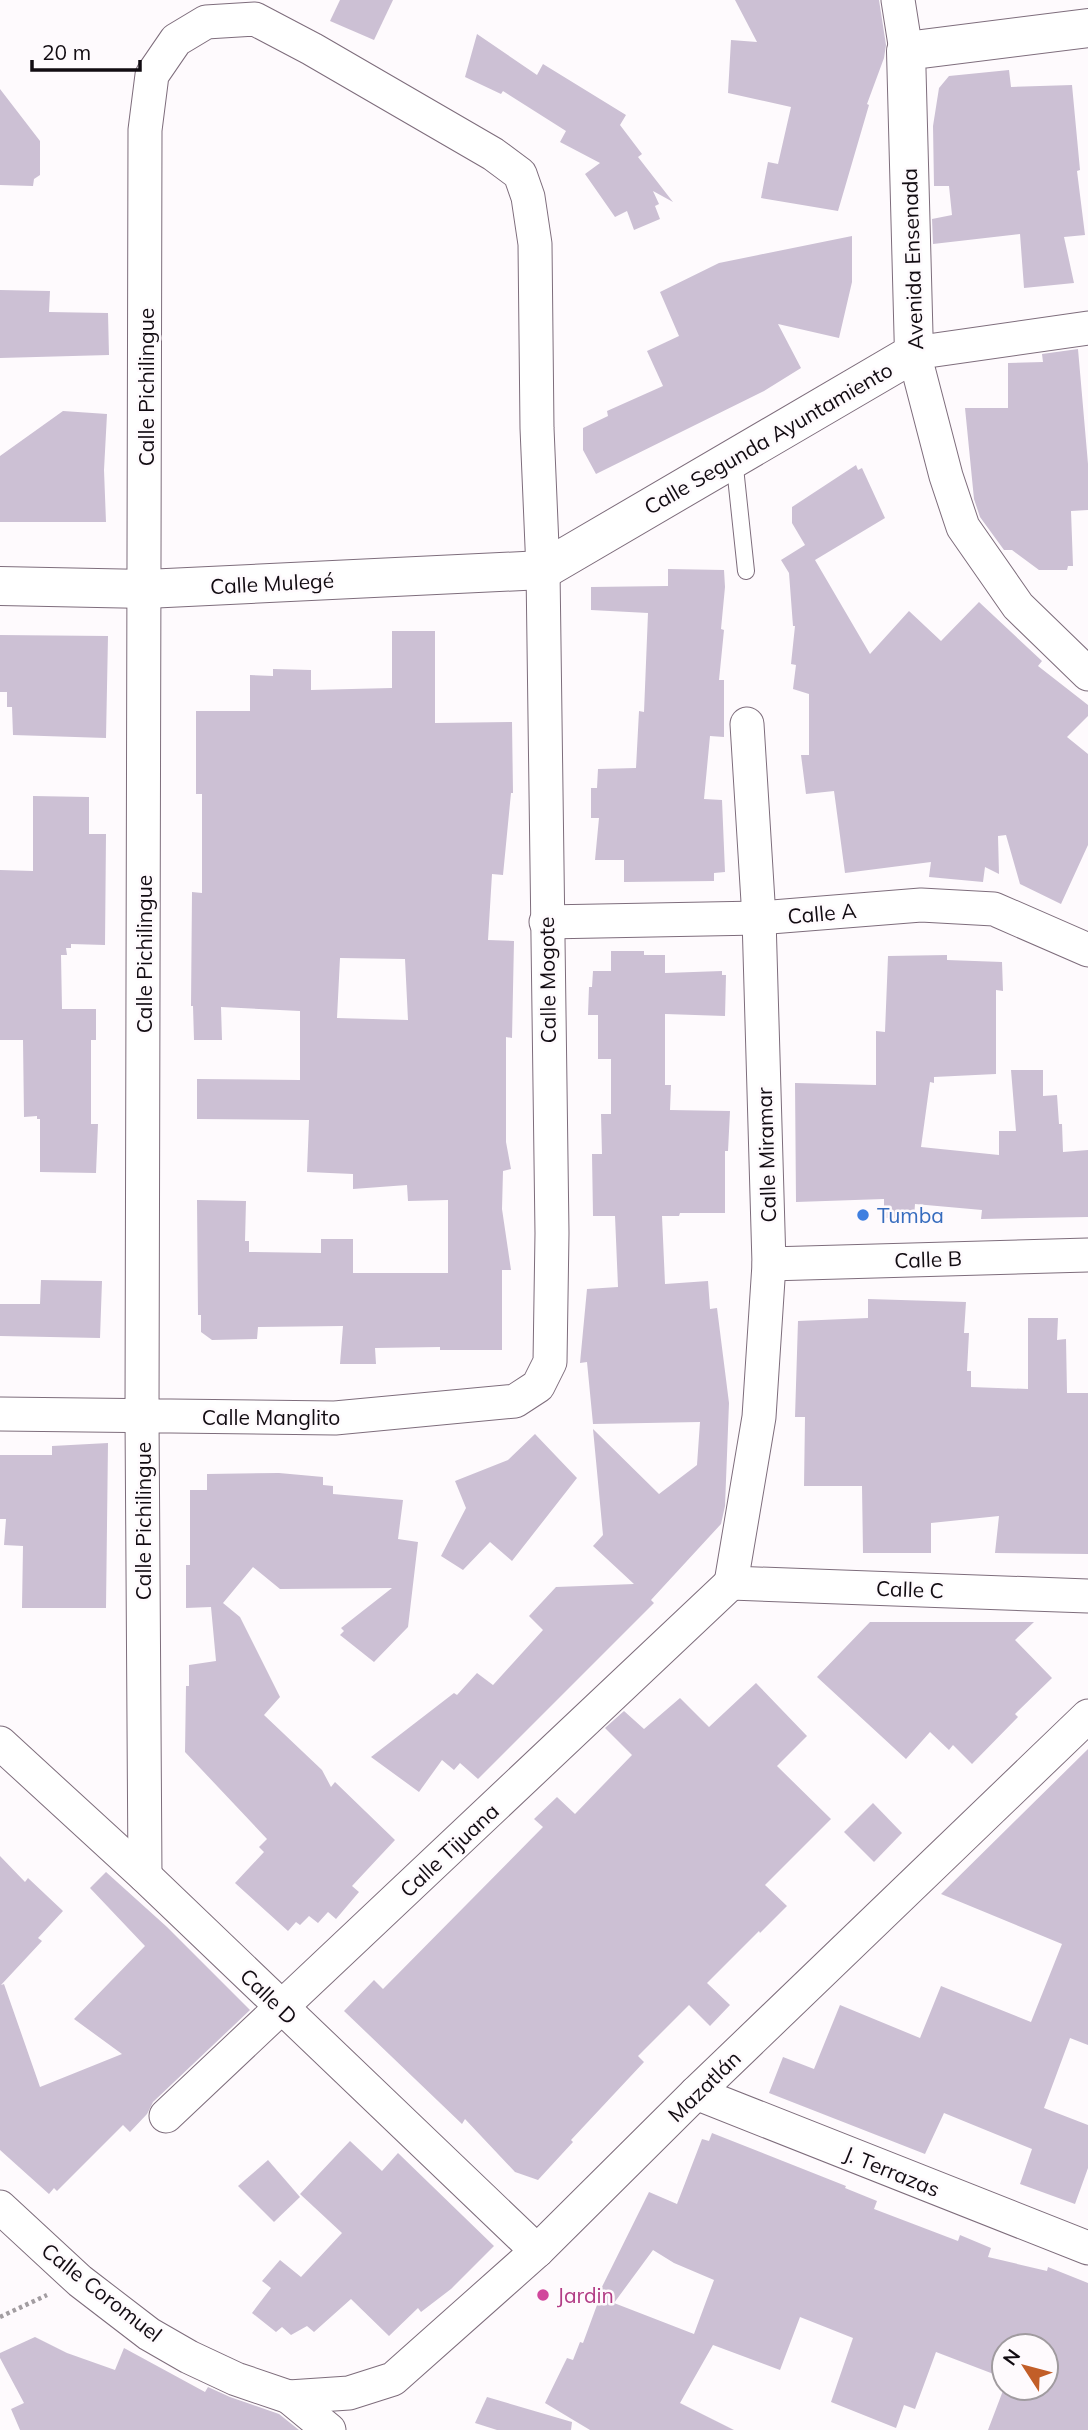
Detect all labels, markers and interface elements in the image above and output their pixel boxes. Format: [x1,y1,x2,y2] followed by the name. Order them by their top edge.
[32,28,140,72] scale bar
[42,39,91,65] text: 20 m
[896,168,928,350] street label: Avenida Ensenada
[133,308,159,466] street label: Calle Pichilingue
[639,356,897,520] street label: Calle Segunda Ayuntamiento
[209,567,335,599] street label: Calle Mulegé
[131,875,157,1033] street label: Calle Pichilingue
[787,897,858,929] street label: Calle A
[533,916,561,1044] street label: Calle Mogote
[751,1087,781,1223] street label: Calle Miramar
[877,1202,944,1228] place label: Tumba
[855,1207,871,1223] marker: Tumba
[894,1245,962,1273] street label: Calle B
[202,1404,340,1430] street label: Calle Manglito
[130,1442,156,1600] street label: Calle Pichilingue
[876,1575,944,1603] street label: Calle C
[394,1798,504,1902] street label: Calle Tijuana
[235,1963,303,2029] street label: Calle D
[662,2045,746,2127] street label: Mazatlán
[840,2140,944,2202] street label: J. Terrazas
[37,2237,167,2347] street label: Calle Coromuel
[557,2282,614,2308] place label: Jardin
[535,2287,551,2303] marker: Jardin
[990,2332,1060,2402] north arrow
[997,2344,1025,2370] text: N

